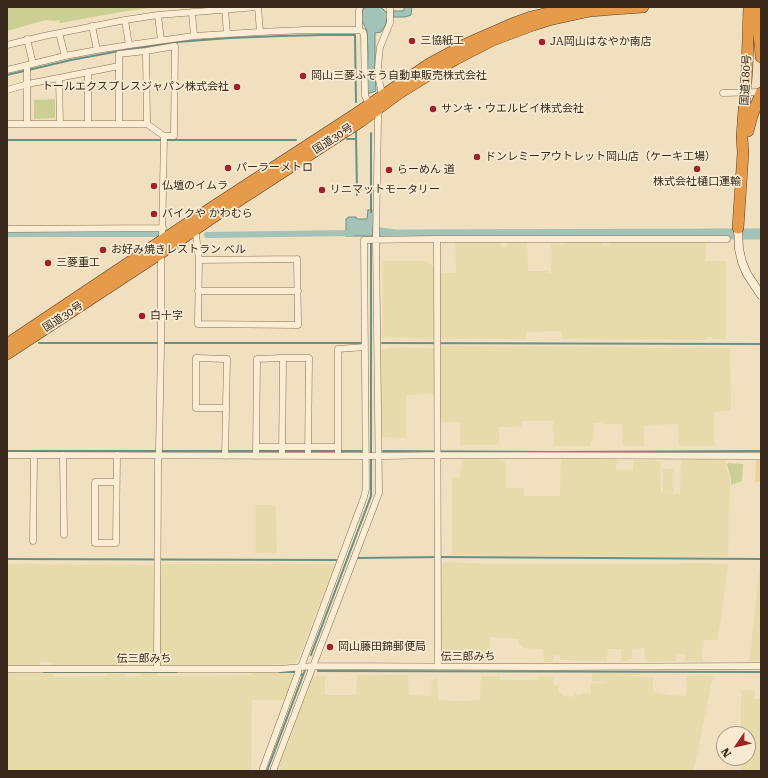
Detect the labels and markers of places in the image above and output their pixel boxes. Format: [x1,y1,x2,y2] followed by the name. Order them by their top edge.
[420,34,464,48] place label: 三協紙工
[550,35,652,49] place label: JA岡山はなやか南店
[407,36,417,46] marker: 三協紙工
[537,37,547,47] marker: JA岡山はなやか南店
[311,69,487,83] place label: 岡山三菱ふそう自動車販売株式会社
[298,71,308,81] marker: 岡山三菱ふそう自動車販売株式会社
[42,80,229,94] place label: トールエクスプレスジャパン株式会社
[232,82,242,92] marker: トールエクスプレスジャパン株式会社
[441,102,584,116] place label: サンキ・ウエルビイ株式会社
[428,104,438,114] marker: サンキ・ウエルビイ株式会社
[485,150,716,164] place label: ドンレミーアウトレット岡山店（ケーキ工場）
[472,152,482,162] marker: ドンレミーアウトレット岡山店（ケーキ工場）
[236,161,313,175] place label: パーラーメトロ
[223,163,233,173] marker: パーラーメトロ
[397,163,455,177] place label: らーめん 道
[692,164,702,174] marker: 株式会社樋口運輸
[384,165,394,175] marker: らーめん 道
[653,175,741,189] place label: 株式会社樋口運輸
[162,179,228,193] place label: 仏壇のイムラ
[149,181,159,191] marker: 仏壇のイムラ
[330,183,440,197] place label: リニマットモータリー
[317,185,327,195] marker: リニマットモータリー
[162,207,253,221] place label: バイクや かわむら
[149,209,159,219] marker: バイクや かわむら
[111,243,246,257] place label: お好み焼きレストラン ベル
[98,245,108,255] marker: お好み焼きレストラン ベル
[56,256,100,270] place label: 三菱重工
[43,258,53,268] marker: 三菱重工
[150,309,183,323] place label: 白十字
[137,311,147,321] marker: 白十字
[338,640,426,654] place label: 岡山藤田錦郵便局
[325,642,335,652] marker: 岡山藤田錦郵便局

